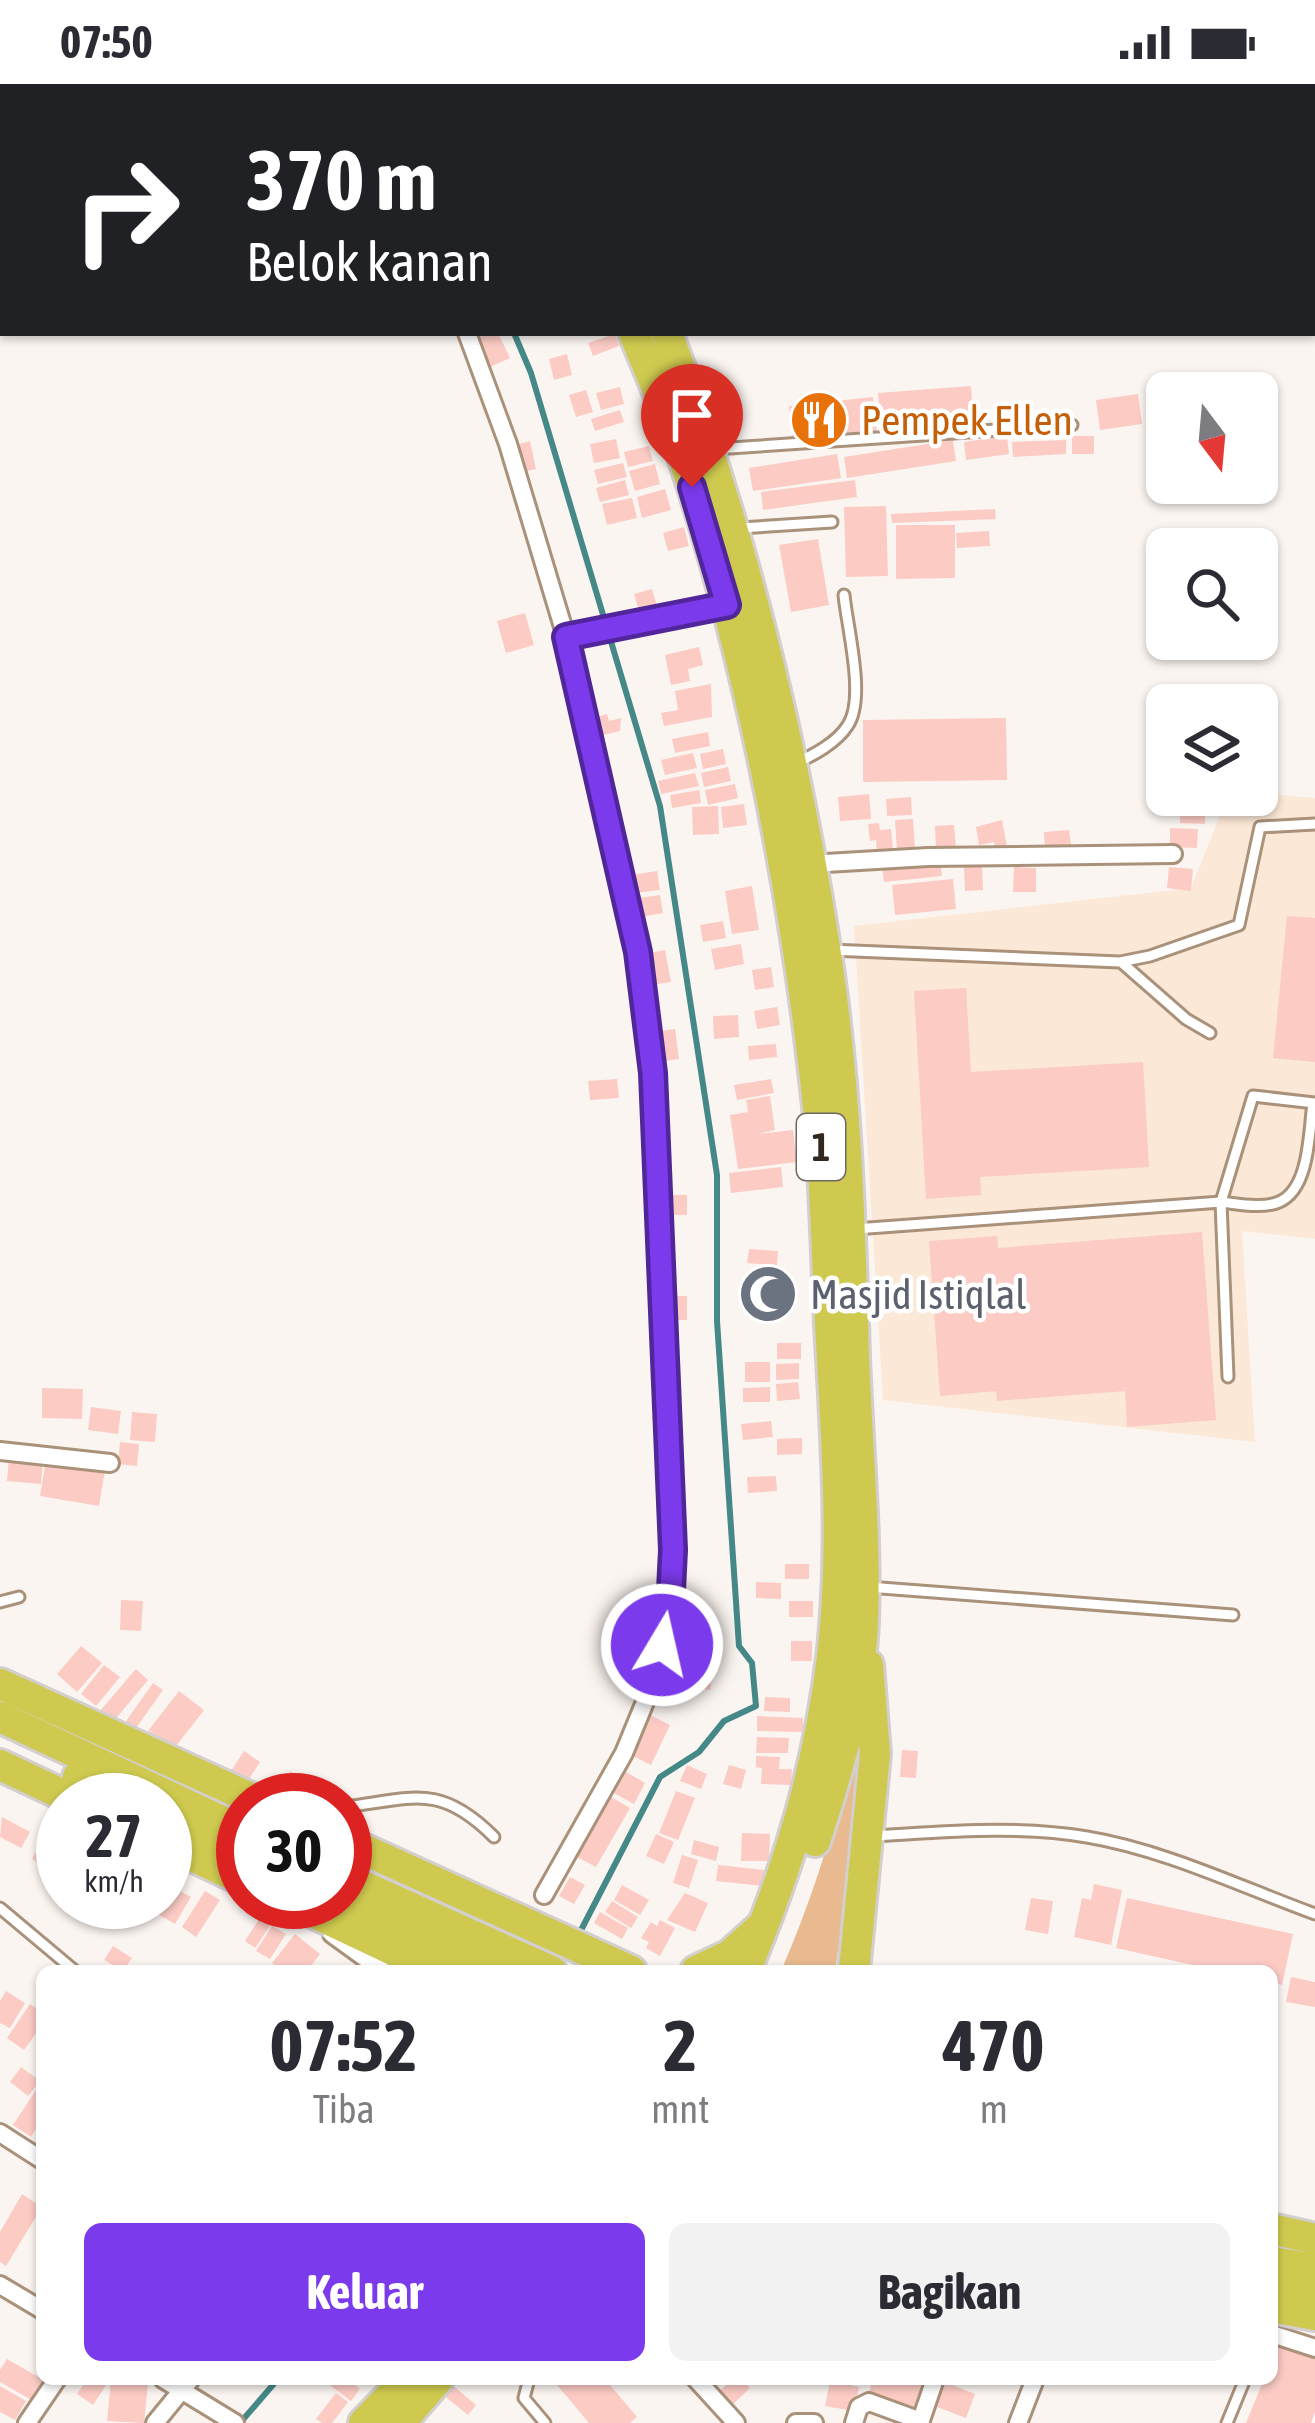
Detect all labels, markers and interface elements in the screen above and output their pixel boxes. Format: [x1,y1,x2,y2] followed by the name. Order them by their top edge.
[60,16,153,68] text: 07:50
[48,132,204,288] icon: right
[246,132,436,228] text: 370 m
[246,231,493,292] text: Belok kanan
[641,364,743,487] pin
[1146,372,1278,504] north arrow
[1146,372,1278,816] map controls
[659,382,725,448] icon: arrive
[788,389,850,451] restaurant icon: Pempek Ellen
[861,396,1073,444] place label: Pempek Ellen
[1146,528,1278,660] button: search
[1146,684,1278,816] button: layers
[797,1114,845,1180] road number: 1
[737,1263,799,1325] mosque icon: Masjid Istiqlal
[810,1270,1026,1318] place label: Masjid Istiqlal
[599,1582,725,1708] position arrow
[216,1773,372,1929] speed limit sign: 30
[86,1801,142,1870] text: 27
[84,1864,144,1898] text: km/h
[270,2004,418,2086] text: 07:52
[663,2004,697,2086] text: 2
[943,2004,1044,2086] text: 470
[313,2087,375,2131] text: Tiba
[651,2087,709,2131] text: mnt
[980,2087,1008,2131] text: m
[84,2223,645,2361] button: Keluar
[669,2223,1230,2361] button: Bagikan

